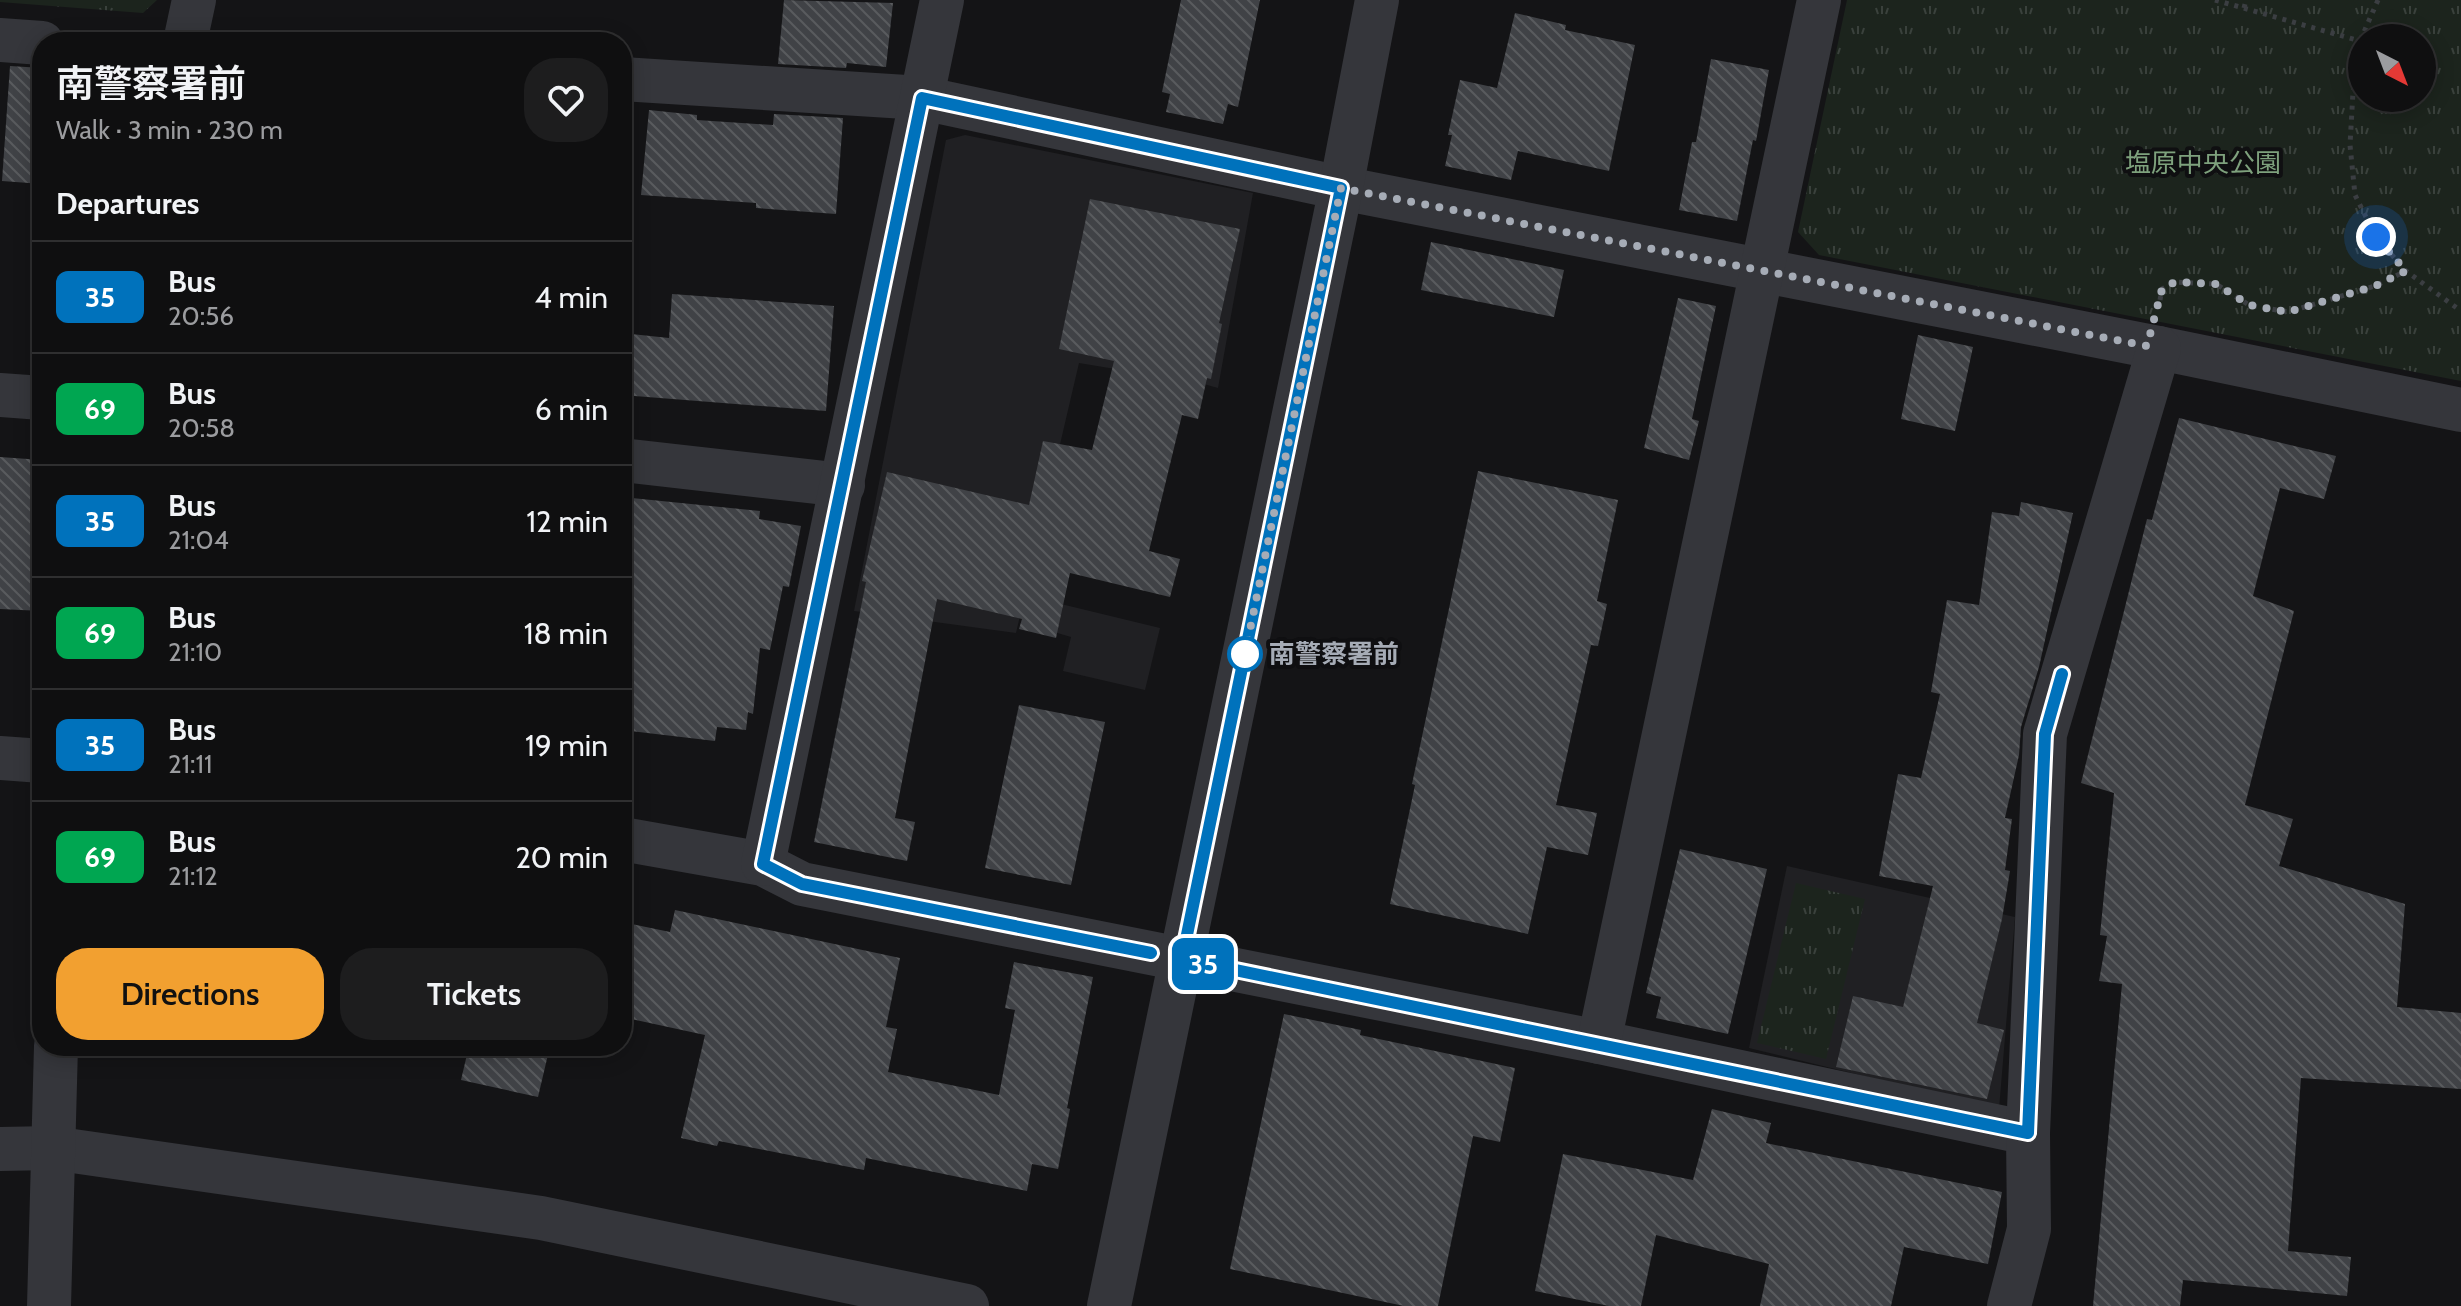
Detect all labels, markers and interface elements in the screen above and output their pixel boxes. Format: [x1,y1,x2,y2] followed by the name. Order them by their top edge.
[2348,24,2436,112] north arrow
[2348,24,2436,112] map controls
[524,58,608,142] button: heart
[56,60,246,107] text: 南警察署前
[56,114,283,146] text: Walk · 3 min · 230 m
[2125,147,2281,179] park label: 塩原中央公園
[56,185,200,222] text: Departures
[2356,217,2396,257] your location
[168,263,216,300] text: Bus
[534,279,608,316] text: 4 min
[85,280,115,314] text: 35
[168,300,234,332] text: 20:56
[168,375,216,412] text: Bus
[535,391,608,428] text: 6 min
[84,392,116,426] text: 69
[168,412,235,444] text: 20:58
[168,487,216,524] text: Bus
[526,503,608,540] text: 12 min
[85,504,115,538] text: 35
[168,524,229,556] text: 21:04
[168,599,216,636] text: Bus
[524,615,608,652] text: 18 min
[84,616,116,650] text: 69
[168,636,222,668] text: 21:10
[1228,637,1262,671] marker: 南警察署前
[1269,638,1399,670] place label: 南警察署前
[168,711,216,748] text: Bus
[525,727,608,764] text: 19 min
[85,728,115,762] text: 35
[168,748,212,780] text: 21:11
[168,823,216,860] text: Bus
[515,839,608,876] text: 20 min
[84,840,116,874] text: 69
[168,860,218,892] text: 21:12
[1167,938,1239,990] line badge: 35
[1188,947,1218,981] text: 35
[56,948,324,1040] button: Directions
[340,948,608,1040] button: Tickets

